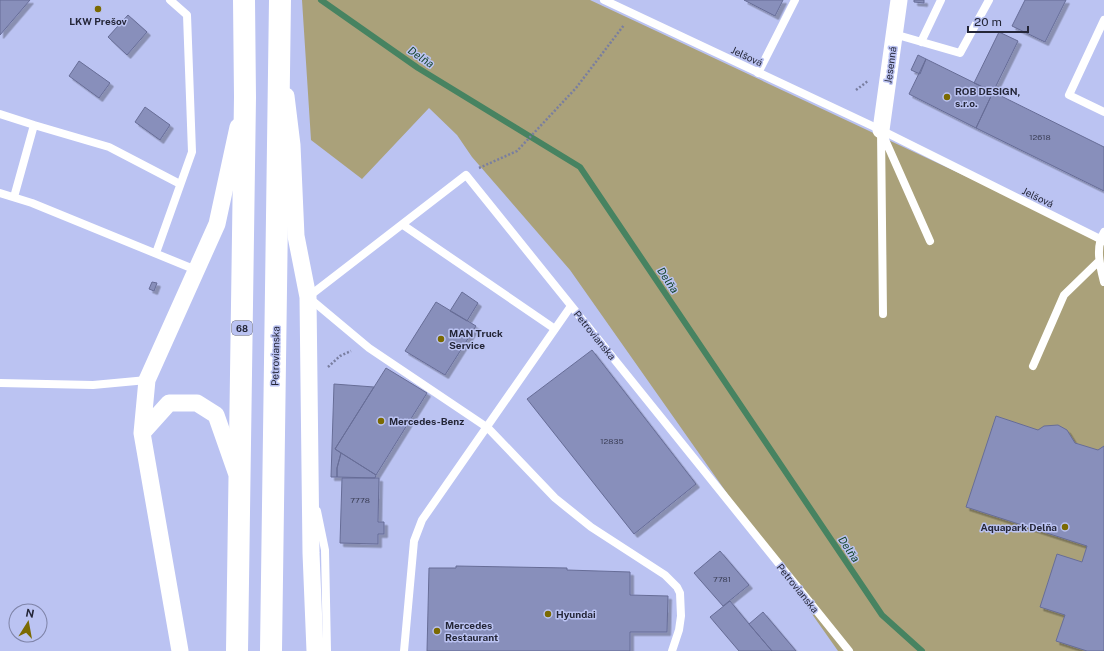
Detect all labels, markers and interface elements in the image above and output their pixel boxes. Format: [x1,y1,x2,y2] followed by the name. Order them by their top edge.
[93,4,103,14] marker: LKW Prešov
[968,8,1028,34] scale bar
[69,15,128,27] place label: LKW Prešov
[974,15,1002,29] text: 20 m
[729,43,765,69] street label: Jelšová
[406,44,436,70] water label: Delňa
[881,46,899,84] street label: Jesenná
[955,85,1021,109] place label: ROB DESIGN, s.r.o.
[942,92,952,102] marker: ROB DESIGN, s.r.o.
[1029,132,1051,142] house number: 12618
[1020,184,1056,210] street label: Jelšová
[655,265,681,295] water label: Delňa
[572,308,618,362] street label: Petrovianska
[232,321,252,335] road number: 68
[268,326,282,386] street label: Petrovianska
[449,327,503,351] place label: MAN Truck Service
[436,334,446,344] marker: MAN Truck Service
[389,415,464,427] place label: Mercedes-Benz
[376,416,386,426] marker: Mercedes-Benz
[600,436,624,446] house number: 12835
[350,495,370,505] house number: 7778
[981,521,1057,533] place label: Aquapark Delňa
[1060,522,1070,532] marker: Aquapark Delňa
[836,534,862,564] water label: Delňa
[775,561,821,615] street label: Petrovianska
[713,574,731,584] house number: 7781
[8,603,48,643] north arrow
[25,606,35,620] text: N
[556,608,596,620] place label: Hyundai
[543,609,553,619] marker: Hyundai
[445,619,498,643] place label: Mercedes Restaurant
[432,626,442,636] marker: Mercedes Restaurant

